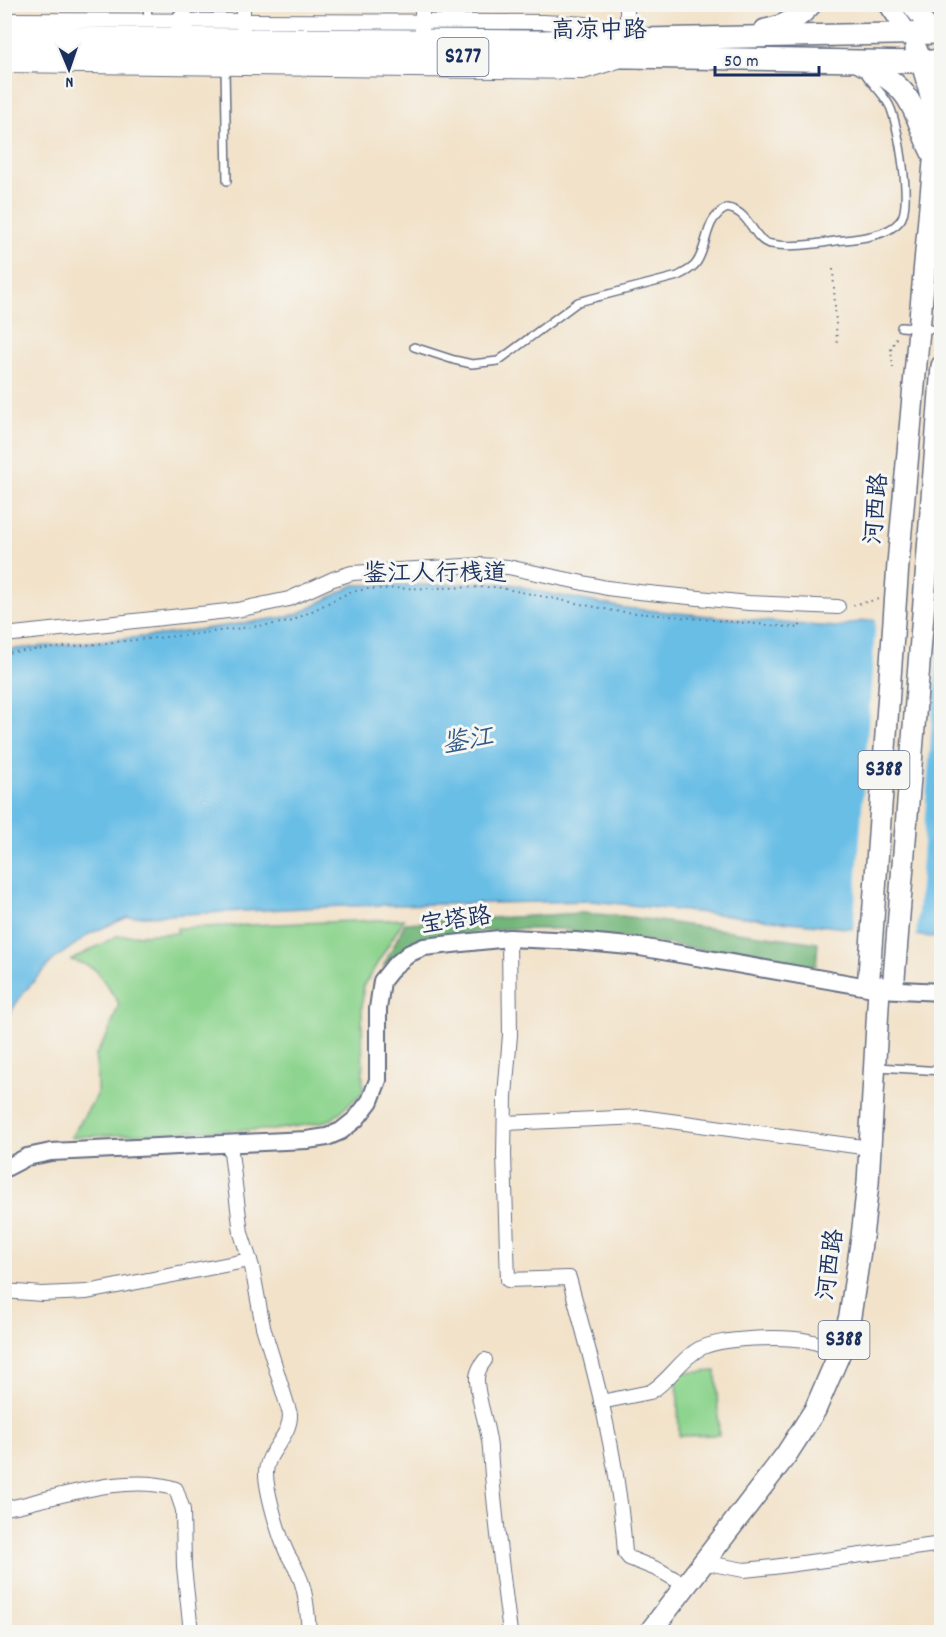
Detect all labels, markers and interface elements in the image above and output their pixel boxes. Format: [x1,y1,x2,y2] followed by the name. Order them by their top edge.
[551,15,647,49] street label: 高凉中路
[438,38,488,76] road number: S277
[39,39,99,99] north arrow
[715,39,818,77] scale bar
[724,50,759,75] text: 50 m
[65,70,74,93] text: N
[858,472,898,546] street label: 河西路
[363,558,507,592] street label: 鉴江人行栈道
[439,720,498,764] water label: 鉴江
[858,751,910,789] road number: S388
[418,900,494,944] street label: 宝塔路
[810,1227,854,1303] street label: 河西路
[818,1321,870,1359] road number: S388

